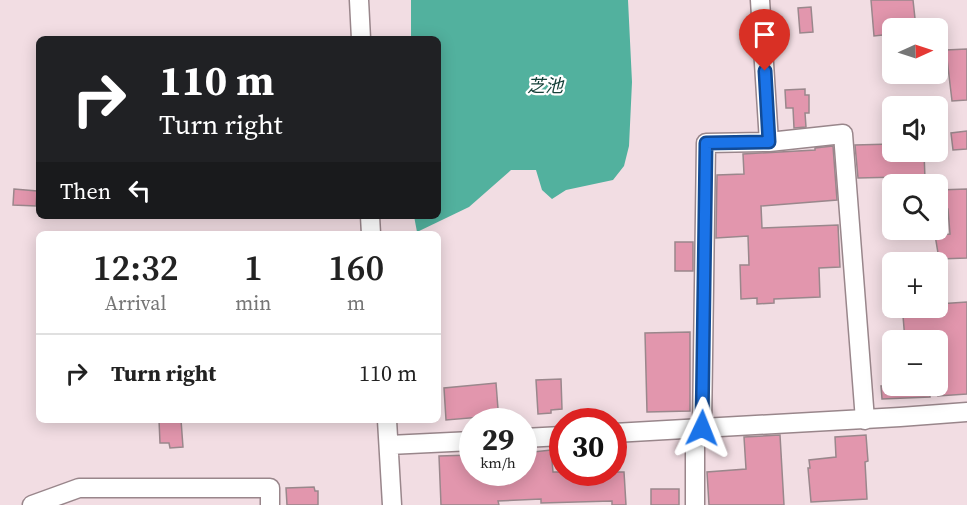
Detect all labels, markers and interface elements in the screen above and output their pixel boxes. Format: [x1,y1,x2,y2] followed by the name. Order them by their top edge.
[739,9,790,71] pin
[748,18,781,51] icon: arrive
[882,18,948,84] north arrow
[882,18,948,396] map controls
[159,51,274,109] text: 110 m
[60,60,138,138] icon: right
[527,73,565,98] water label: 芝池
[882,96,948,162] button: sound
[159,106,283,143] text: Turn right
[123,174,156,207] icon: left
[882,174,948,240] button: search
[60,176,111,206] text: Then
[93,243,178,292] text: 12:32
[244,243,263,292] text: 1
[328,243,384,292] text: 160
[882,252,948,318] button: +
[105,289,166,317] text: Arrival
[235,289,271,317] text: min
[347,289,365,317] text: m
[882,330,948,396] button: −
[60,357,93,390] icon: right
[111,358,216,388] text: Turn right
[359,358,417,388] text: 110 m
[670,396,734,460] position arrow
[549,408,627,486] speed limit sign: 30
[482,419,514,460] text: 29
[480,452,516,473] text: km/h

